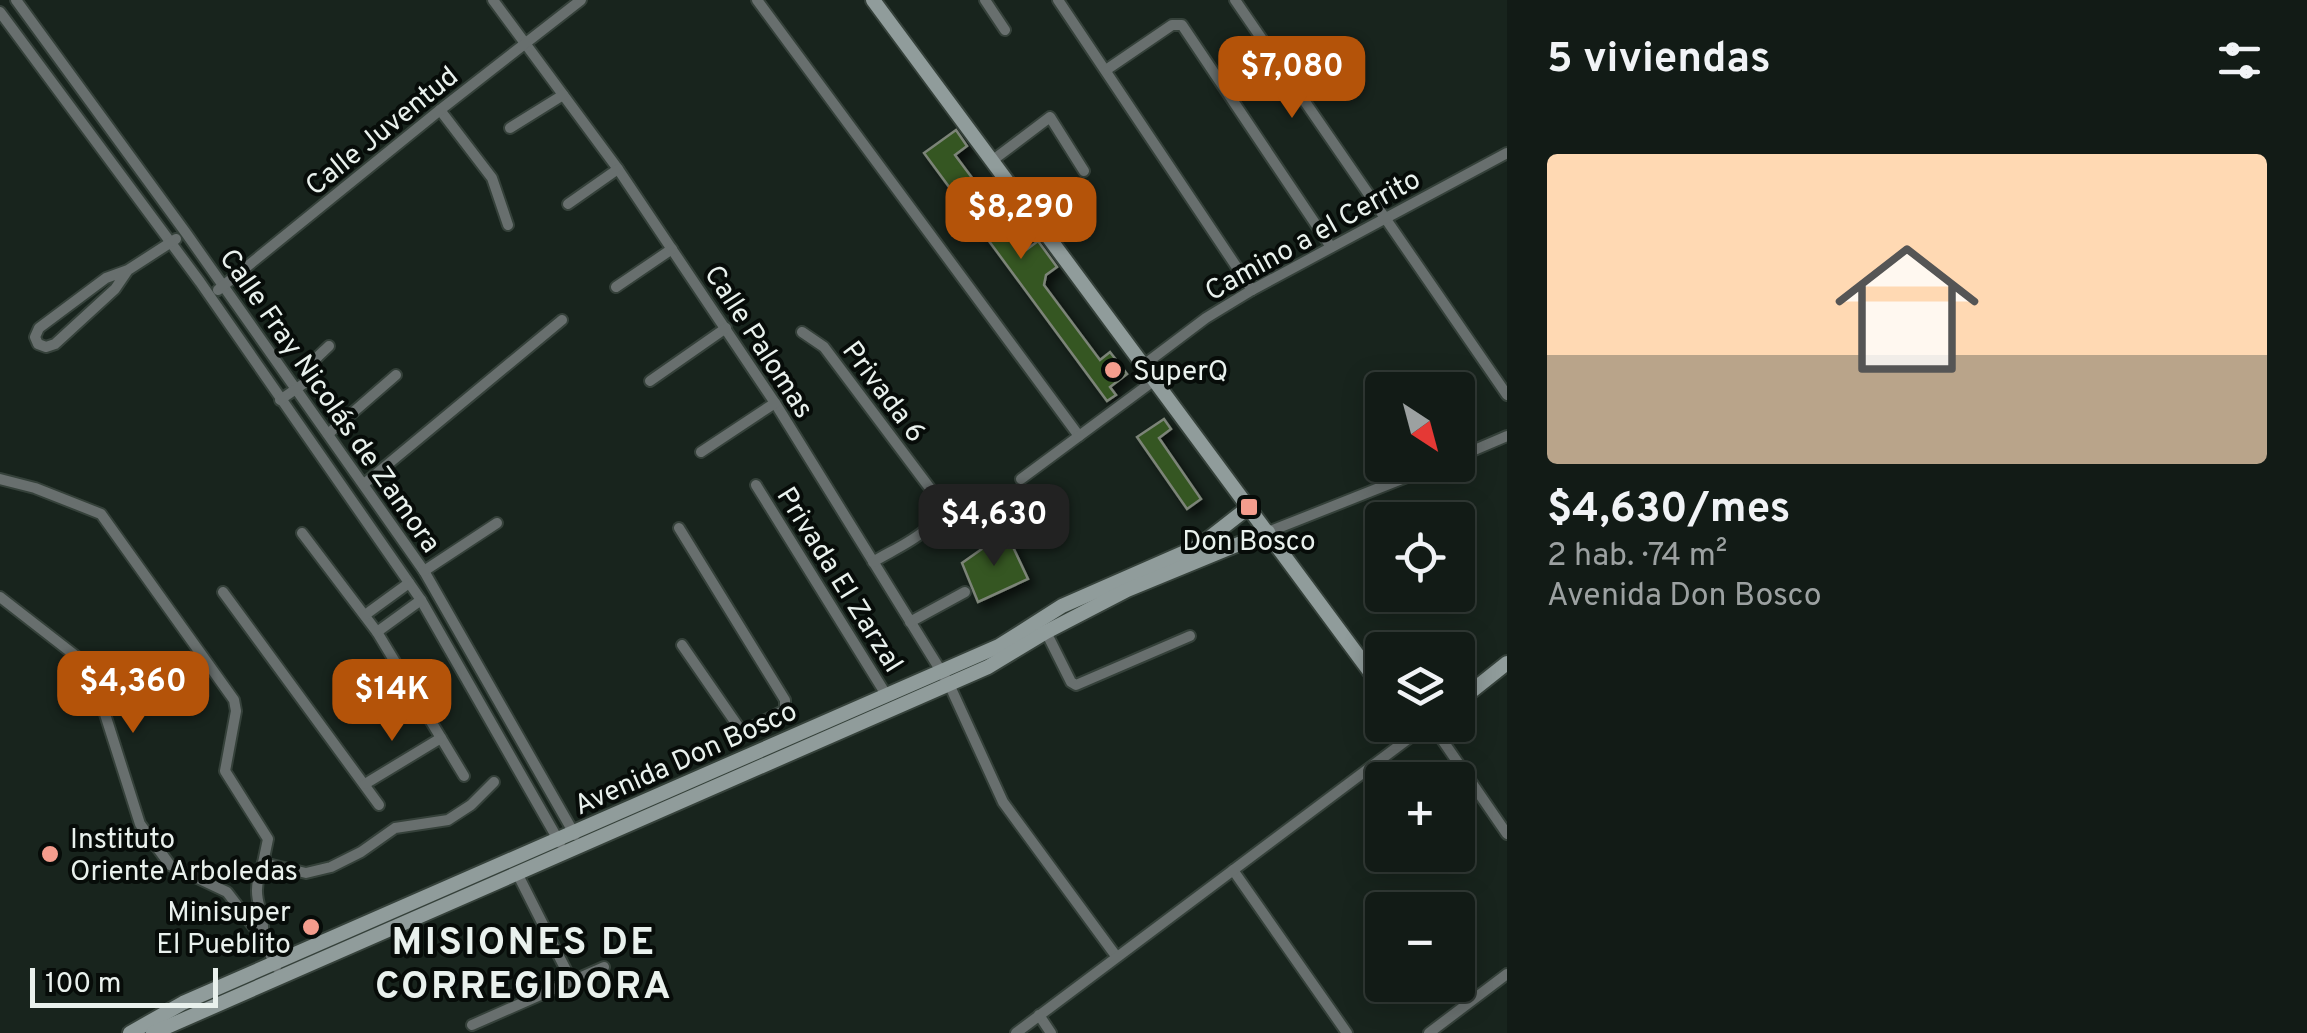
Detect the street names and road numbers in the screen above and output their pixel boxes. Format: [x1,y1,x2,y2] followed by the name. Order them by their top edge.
[299,60,467,205] street label: Calle Juventud
[1199,162,1428,311] street label: Camino a el Cerrito
[210,243,447,561] street label: Calle Fray Nicolás de Zamora
[695,259,820,426] street label: Calle Palomas
[833,335,933,451] street label: Privada 6
[767,481,910,680] street label: Privada El Zarzal
[569,694,803,825] street label: Avenida Don Bosco

